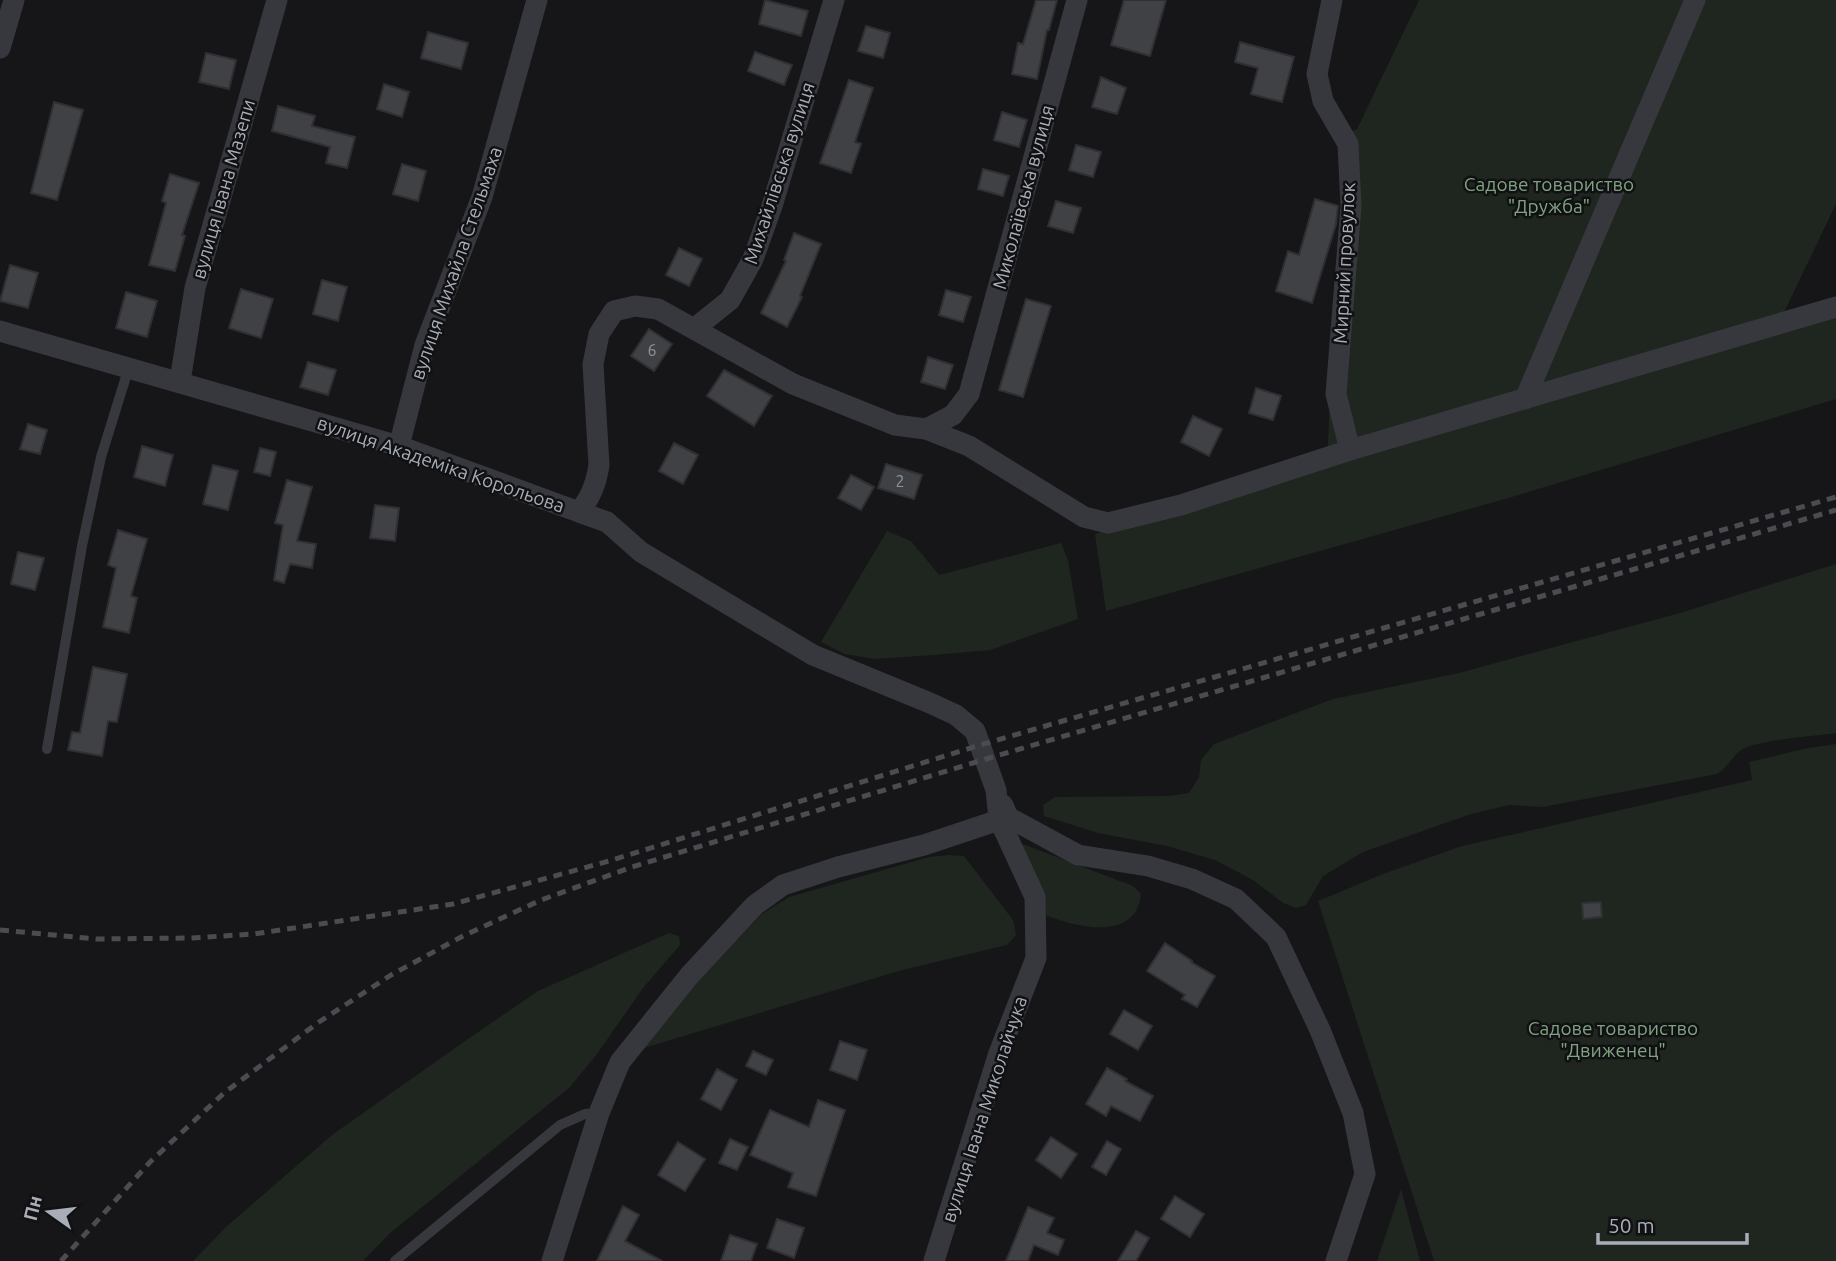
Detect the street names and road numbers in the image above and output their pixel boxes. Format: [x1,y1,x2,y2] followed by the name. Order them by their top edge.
[739,79,819,267] street label: Михайлівська вулиця
[187,97,259,281] street label: вулиця Івана Мазепи
[988,102,1058,292] street label: Миколаївська вулиця
[406,144,506,382] street label: вулиця Михайла Стельмаха
[1329,182,1359,344] street label: Мирний провулок
[314,411,568,517] street label: вулиця Академіка Корольова
[937,993,1031,1225] street label: вулиця Івана Миколайчука

